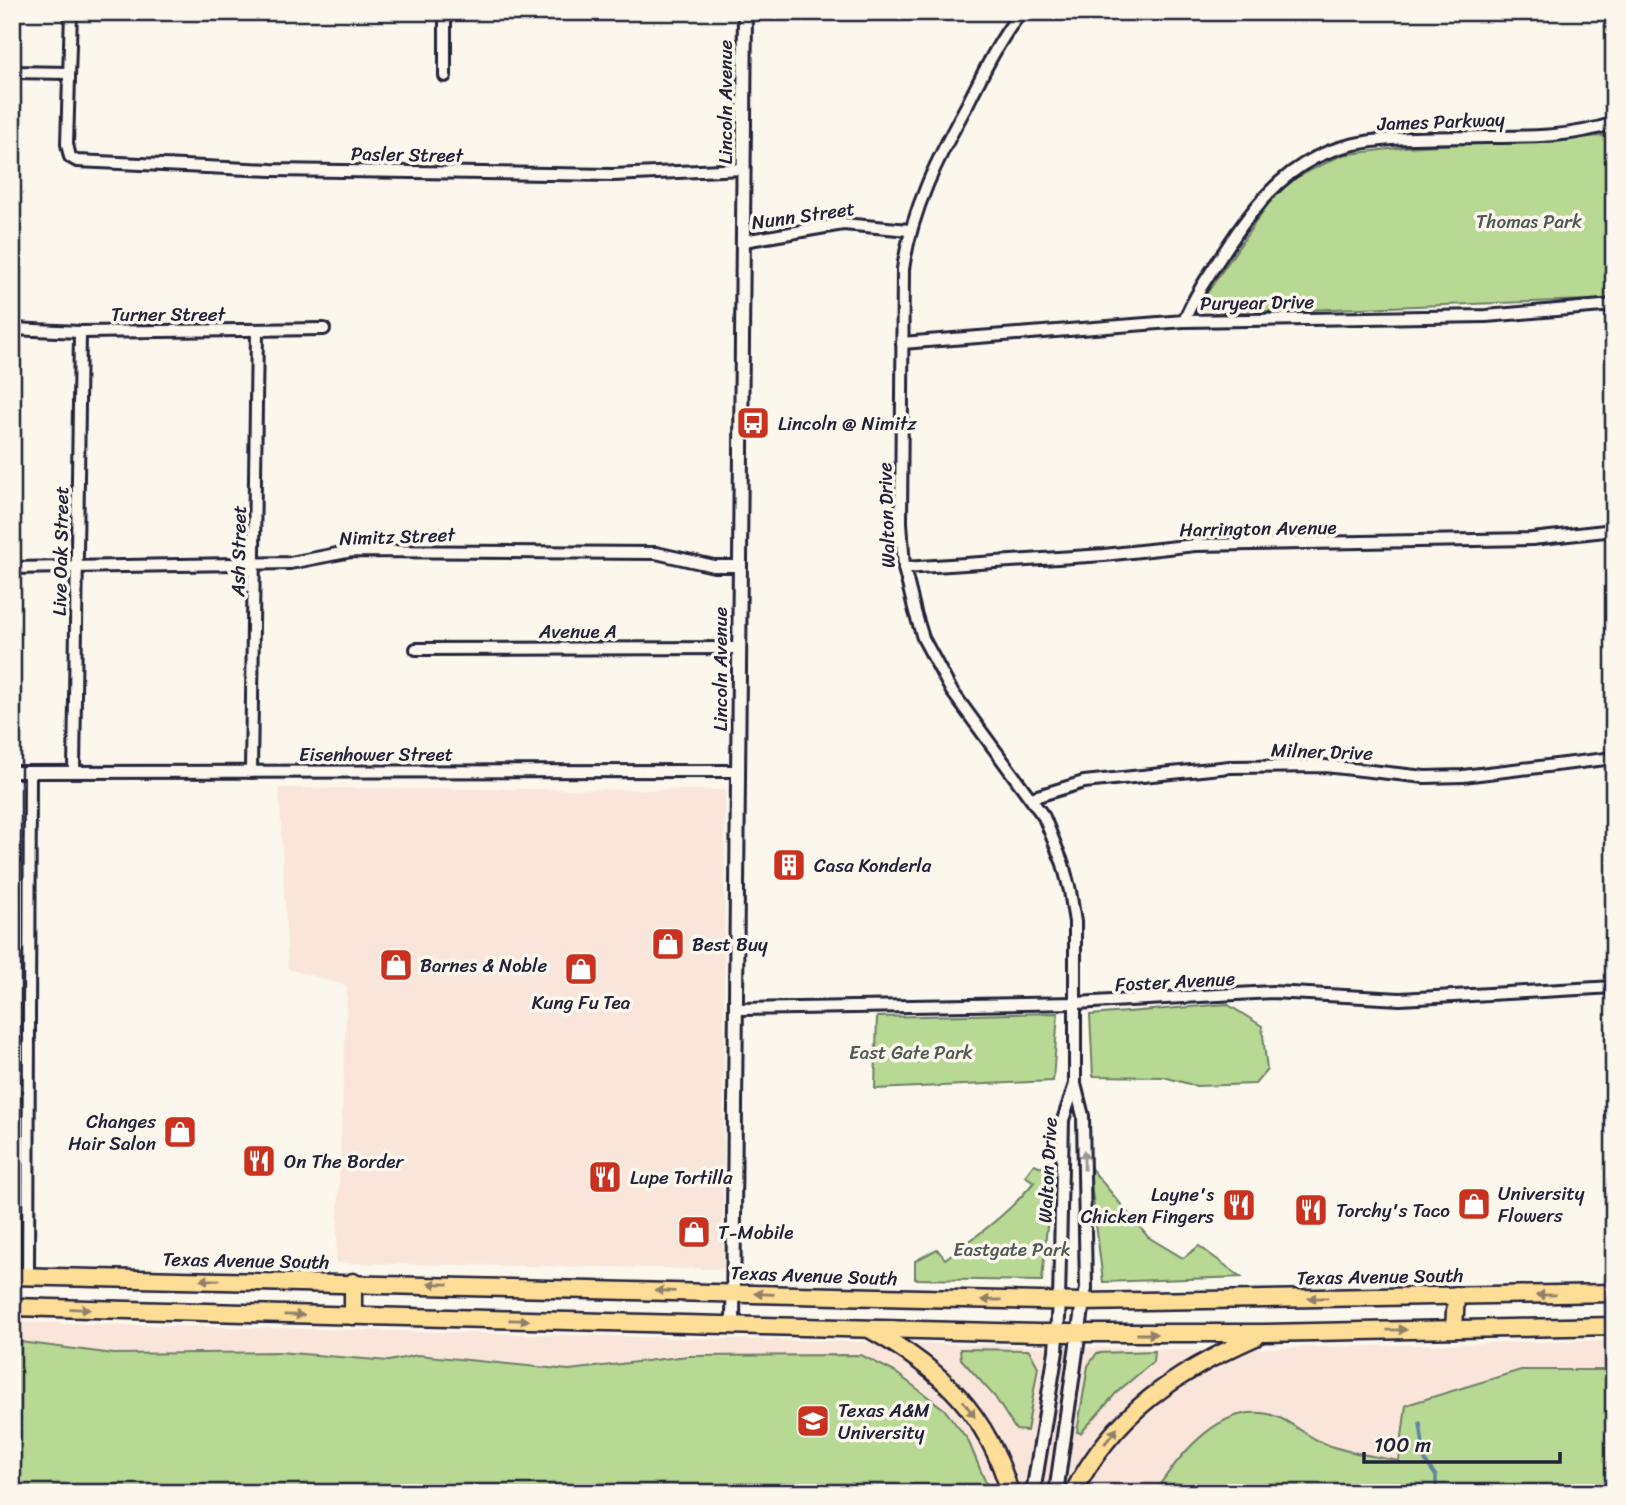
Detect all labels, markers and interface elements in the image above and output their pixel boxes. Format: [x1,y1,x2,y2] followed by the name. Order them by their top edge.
[709,39,742,164] street label: Lincoln Avenue
[1376,103,1506,140] street label: James Parkway
[351,137,465,172] street label: Pasler Street
[749,192,857,239] street label: Nunn Street
[1476,205,1582,238] park label: Thomas Park
[1200,285,1315,320] street label: Puryear Drive
[111,298,226,331] street label: Turner Street
[734,404,772,442] bus stop icon: Lincoln @ Nimitz
[778,407,917,440] place label: Lincoln @ Nimitz
[868,461,905,568] street label: Walton Drive
[43,486,78,616] street label: Live Oak Street
[221,505,256,598] street label: Ash Street
[1179,511,1337,546] street label: Harrington Avenue
[339,518,457,555] street label: Nimitz Street
[704,606,737,731] street label: Lincoln Avenue
[538,615,617,648] street label: Avenue A
[1270,733,1374,770] street label: Milner Drive
[299,738,453,771] street label: Eisenhower Street
[770,846,808,884] building icon: Casa Konderla
[814,849,932,882] place label: Casa Konderla
[649,925,687,963] shop icon: Best Buy
[692,928,768,961] place label: Best Buy
[377,946,415,984] shop icon: Barnes & Noble
[420,949,547,982] place label: Barnes & Noble
[562,950,600,988] shop icon: Kung Fu Tea
[1114,962,1236,1001] street label: Foster Avenue
[532,986,631,1019] place label: Kung Fu Tea
[849,1036,973,1069] park label: East Gate Park
[68,1105,156,1160] place label: Changes Hair Salon
[161,1113,199,1151] shop icon: Changes Hair Salon
[1028,1116,1067,1224] street label: Walton Drive
[240,1142,278,1180] restaurant icon: On The Border
[284,1145,405,1178] place label: On The Border
[1078,1149,1090,1171] one-way arrow
[586,1158,624,1196] restaurant icon: Lupe Tortilla
[630,1161,733,1194] place label: Lupe Tortilla
[1498,1177,1585,1232] place label: University Flowers
[1081,1178,1214,1233] place label: Layne's Chicken Fingers
[1455,1185,1493,1223] shop icon: University Flowers
[1220,1186,1258,1224] restaurant icon: Layne's Chicken Fingers
[1292,1191,1330,1229] restaurant icon: Torchy's Taco
[1336,1194,1450,1227] place label: Torchy's Taco
[675,1213,713,1251] shop icon: T-Mobile
[718,1216,794,1249] place label: T-Mobile
[953,1233,1071,1266] park label: Eastgate Park
[162,1243,330,1278] street label: Texas Avenue South
[730,1256,898,1295] street label: Texas Avenue South
[1296,1259,1464,1294] street label: Texas Avenue South
[199,1275,221,1286] one-way arrow
[426,1279,448,1290] one-way arrow
[654,1285,676,1297] one-way arrow
[752,1288,774,1300] one-way arrow
[1534,1289,1556,1300] one-way arrow
[1307,1292,1329,1304] one-way arrow
[980,1294,1002,1305] one-way arrow
[70,1304,92,1315] one-way arrow
[284,1309,306,1321] one-way arrow
[508,1315,530,1326] one-way arrow
[1386,1324,1408,1336] one-way arrow
[1136,1328,1158,1340] one-way arrow
[838,1394,930,1449] place label: Texas A&M University
[962,1400,976,1418] one-way arrow
[794,1402,832,1440] school or university icon: Texas A&M University
[1364,1421,1560,1465] scale bar
[1374,1426,1431,1464] text: 100 m
[1104,1428,1119,1446] one-way arrow

